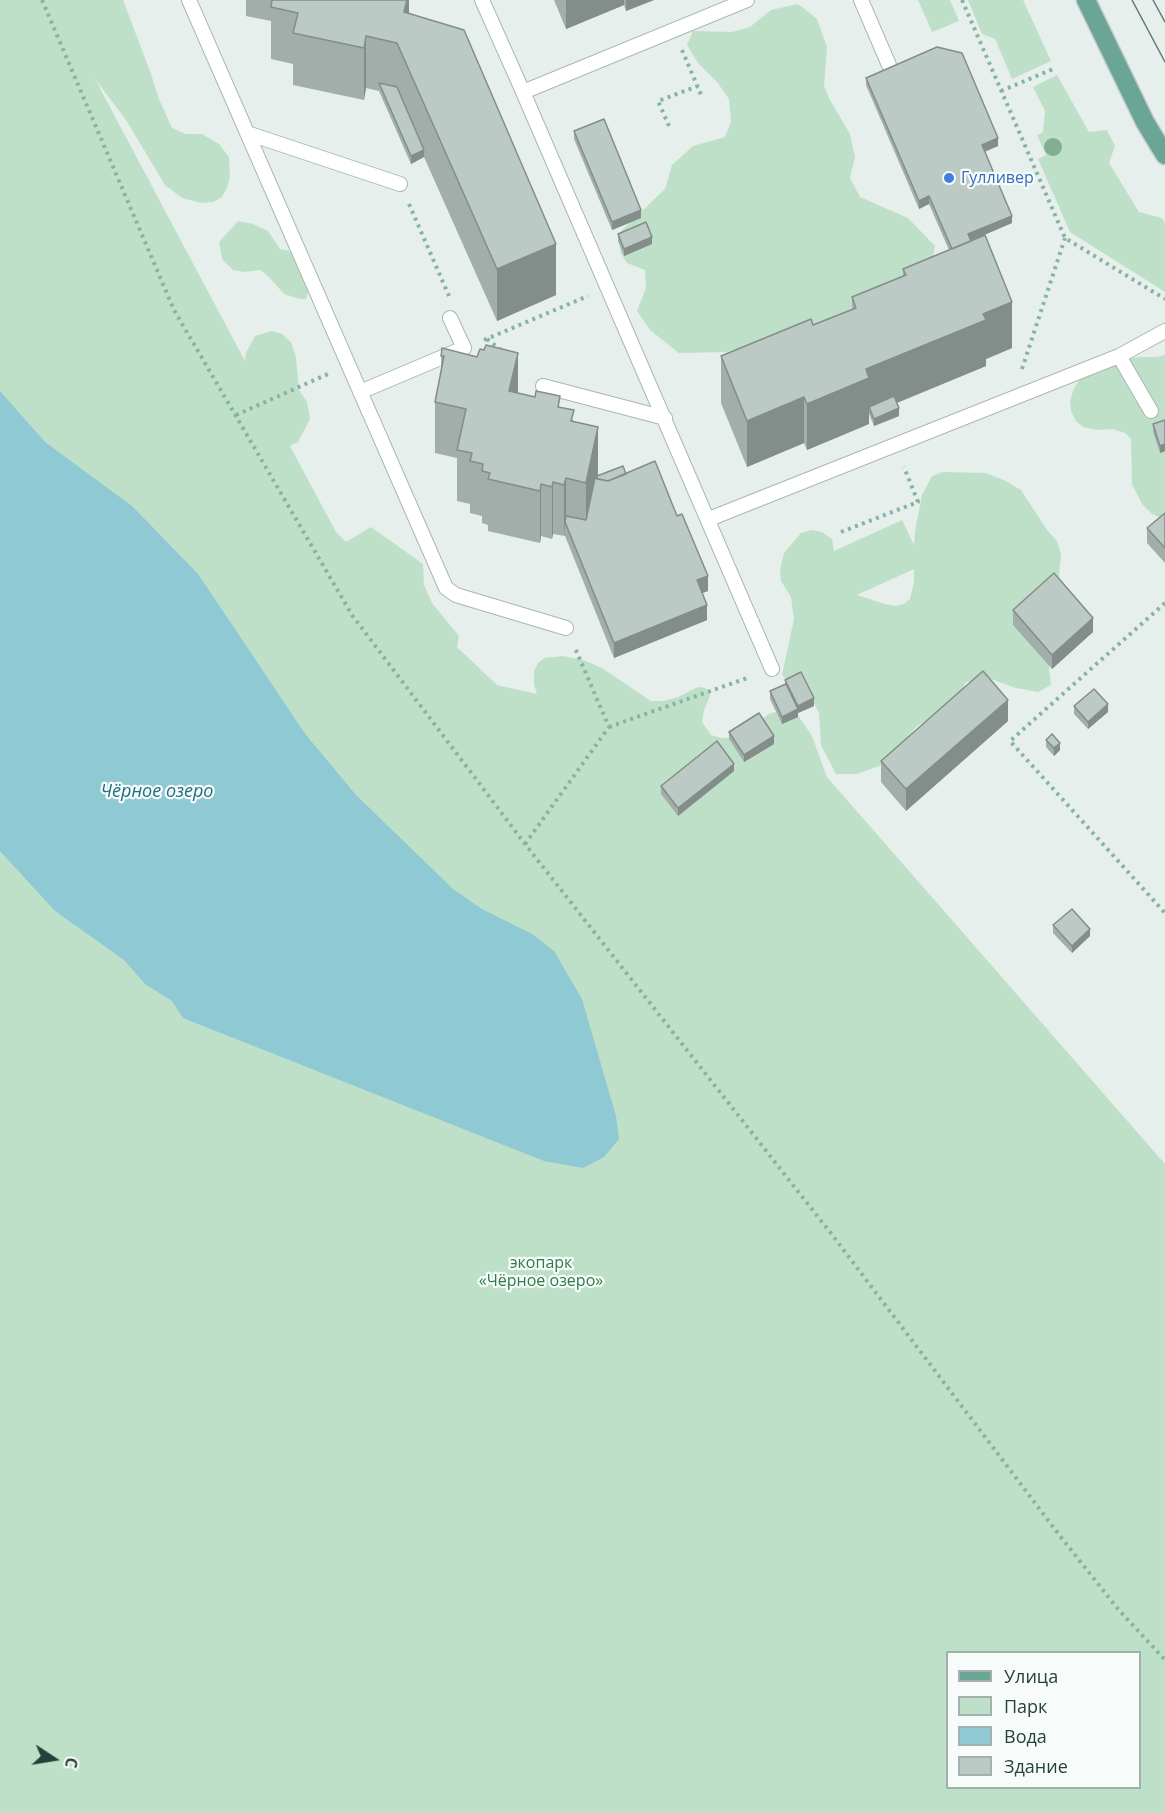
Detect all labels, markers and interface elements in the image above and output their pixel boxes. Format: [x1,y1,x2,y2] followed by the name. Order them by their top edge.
[961,168,1034,188] place label: Гулливер
[942,171,956,185] marker: Гулливер
[101,781,213,803] water label: Чёрное озеро
[479,1253,603,1291] park label: экопарк «Чёрное озеро»
[946,1651,1141,1789] legend
[1004,1664,1058,1688] text: Улица
[1004,1694,1047,1718] text: Парк
[1004,1724,1047,1748] text: Вода
[24,1729,84,1789] north arrow
[1004,1754,1068,1778] text: Здание
[60,1755,83,1770] text: С

